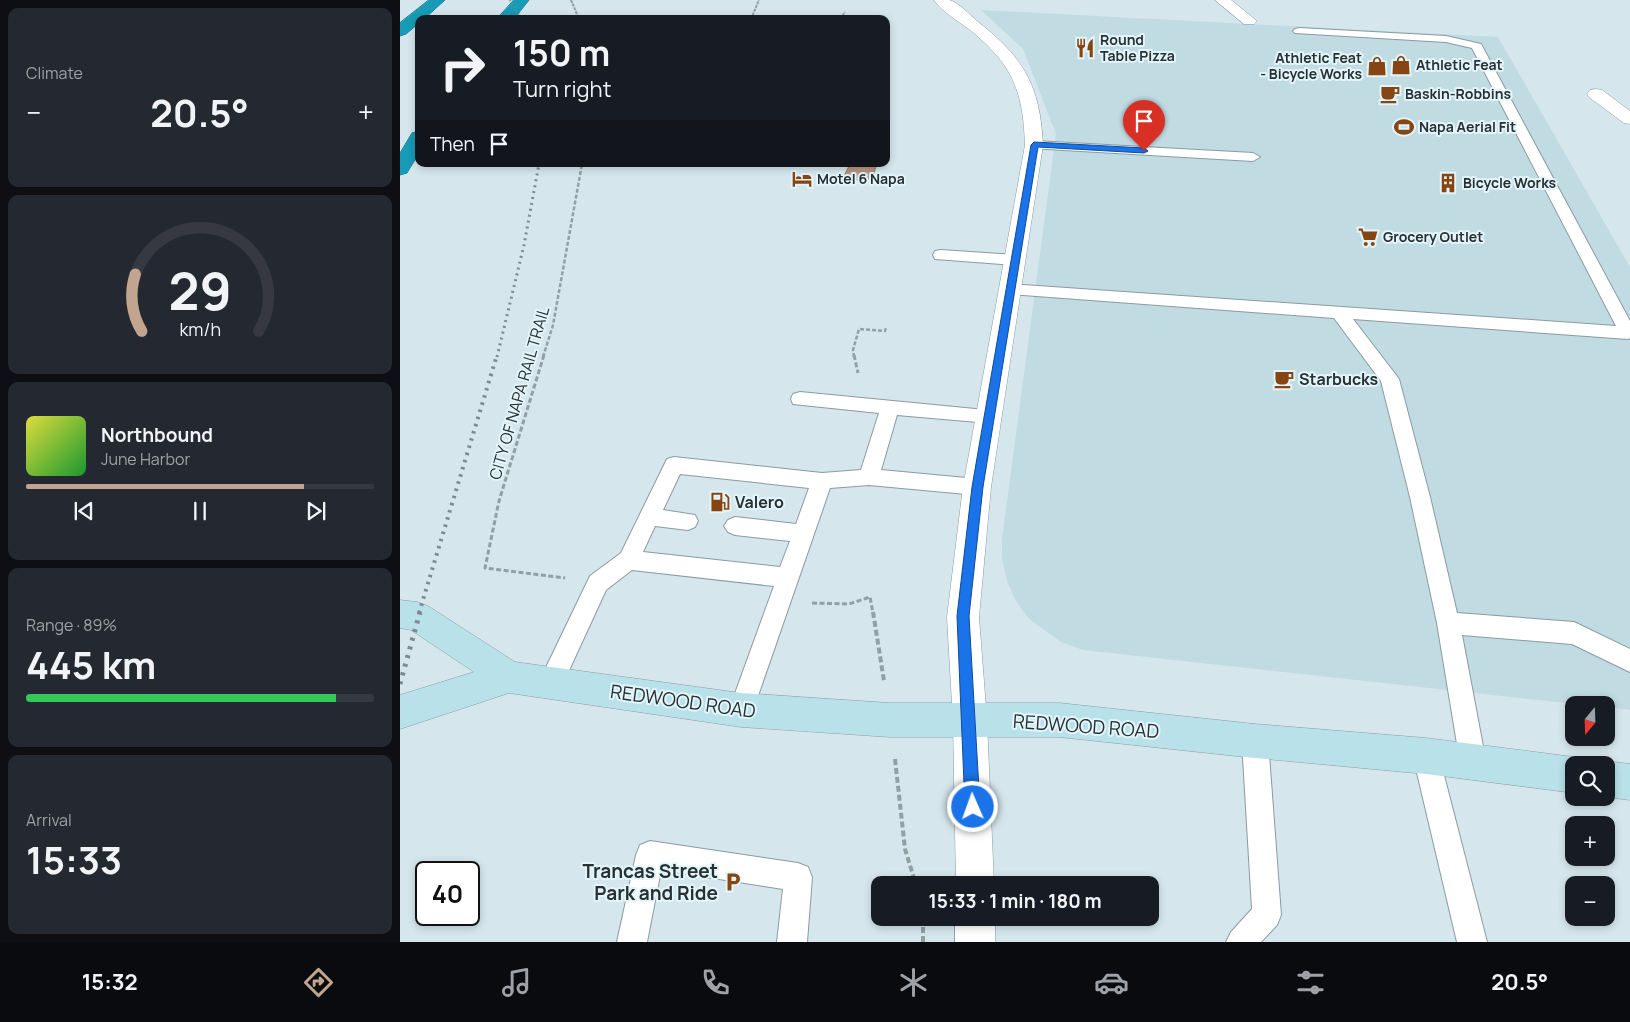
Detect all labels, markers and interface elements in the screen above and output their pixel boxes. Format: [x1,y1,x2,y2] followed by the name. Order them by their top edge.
[513,29,610,77] text: 150 m
[1100,30,1175,65] place label: Round Table Pizza
[430,35,495,100] icon: right
[1074,37,1096,59] restaurant icon: Round Table Pizza
[1260,48,1362,83] place label: Athletic Feat - Bicycle Works
[1390,54,1412,76] shop icon: Athletic Feat
[1366,55,1388,77] shop icon: Athletic Feat - Bicycle Works
[1416,55,1503,74] place label: Athletic Feat
[26,62,83,84] text: Climate
[513,74,611,104] text: Turn right
[1379,83,1401,105] cafe icon: Baskin-Robbins
[1405,84,1511,103] place label: Baskin-Robbins
[150,86,249,138] text: 20.5°
[26,93,41,131] text: −
[358,93,374,131] text: +
[1123,100,1165,151] pin
[1130,107,1158,135] icon: arrive
[1393,116,1415,138] sports icon: Napa Aerial Fit
[1419,117,1516,136] place label: Napa Aerial Fit
[485,130,513,158] icon: arrive
[430,131,475,157] text: Then
[791,168,813,190] hotel icon: Motel 6 Napa
[817,169,905,188] place label: Motel 6 Napa
[1437,172,1459,194] building icon: Bicycle Works
[1463,173,1557,192] place label: Bicycle Works
[1357,226,1379,248] supermarket icon: Grocery Outlet
[1383,227,1483,246] place label: Grocery Outlet
[168,255,232,326] text: 29
[484,304,554,482] street label: CITY OF NAPA RAIL TRAIL
[179,317,221,341] text: km/h
[1273,368,1295,390] cafe icon: Starbucks
[1299,368,1379,390] place label: Starbucks
[101,422,213,448] text: Northbound
[101,448,190,470] text: June Harbor
[709,491,731,513] fuel station icon: Valero
[735,491,784,513] place label: Valero
[70,497,98,525] icon: previous
[186,497,214,525] icon: pause
[302,497,330,525] icon: next
[26,614,117,636] text: Range · 89%
[26,638,156,690] text: 445 km
[609,678,757,724] street label: REDWOOD ROAD
[1565,696,1615,746] north arrow
[1565,696,1615,926] map controls
[1012,708,1160,744] street label: REDWOOD ROAD
[1565,756,1615,806] button: search
[946,780,998,832] position arrow
[26,809,72,831] text: Arrival
[1565,816,1615,866] button: +
[26,833,122,885] text: 15:33
[582,858,718,906] place label: Trancas Street Park and Ride
[415,861,480,926] speed limit sign: 40
[722,871,744,893] parking icon: Trancas Street Park and Ride
[1565,876,1615,926] button: −
[928,888,1102,914] text: 15:33 · 1 min · 180 m
[301,965,336,1000] icon: directions
[499,965,534,1000] icon: music
[698,965,733,1000] icon: phone
[896,965,931,1000] icon: climate
[1094,965,1129,1000] icon: car
[1293,965,1328,1000] icon: filters
[82,967,138,997] text: 15:32
[1491,967,1548,997] text: 20.5°

